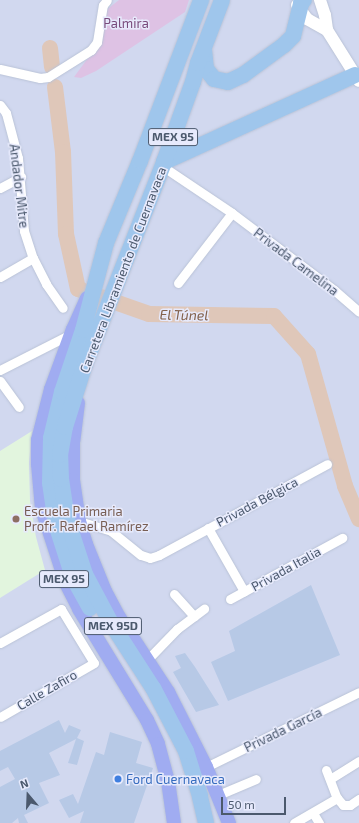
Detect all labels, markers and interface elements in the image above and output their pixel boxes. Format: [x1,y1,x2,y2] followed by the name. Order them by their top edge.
[103,15,149,31] park label: Palmira
[148,127,198,147] road number: MEX 95
[6,143,32,229] street label: Andador Mitre
[76,165,170,375] street label: Carretera Libramiento de Cuernavaca
[250,225,342,299] street label: Privada Camelina
[159,306,209,324] water label: El Túnel
[213,474,301,530] street label: Privada Bélgica
[24,504,149,535] place label: Escuela Primaria Profr. Rafael Ramírez
[11,514,21,524] marker: Escuela Primaria Profr. Rafael Ramírez
[248,543,324,595] street label: Privada Italia
[39,569,89,589] road number: MEX 95
[83,616,143,636] road number: MEX 95D
[14,667,80,713] street label: Calle Zafiro
[242,704,324,756] street label: Privada García
[126,771,225,787] place label: Ford Cuernavaca
[113,774,123,784] marker: Ford Cuernavaca
[8,775,48,815] north arrow
[18,776,30,791] text: N
[223,789,288,815] scale bar
[228,797,255,811] text: 50 m

